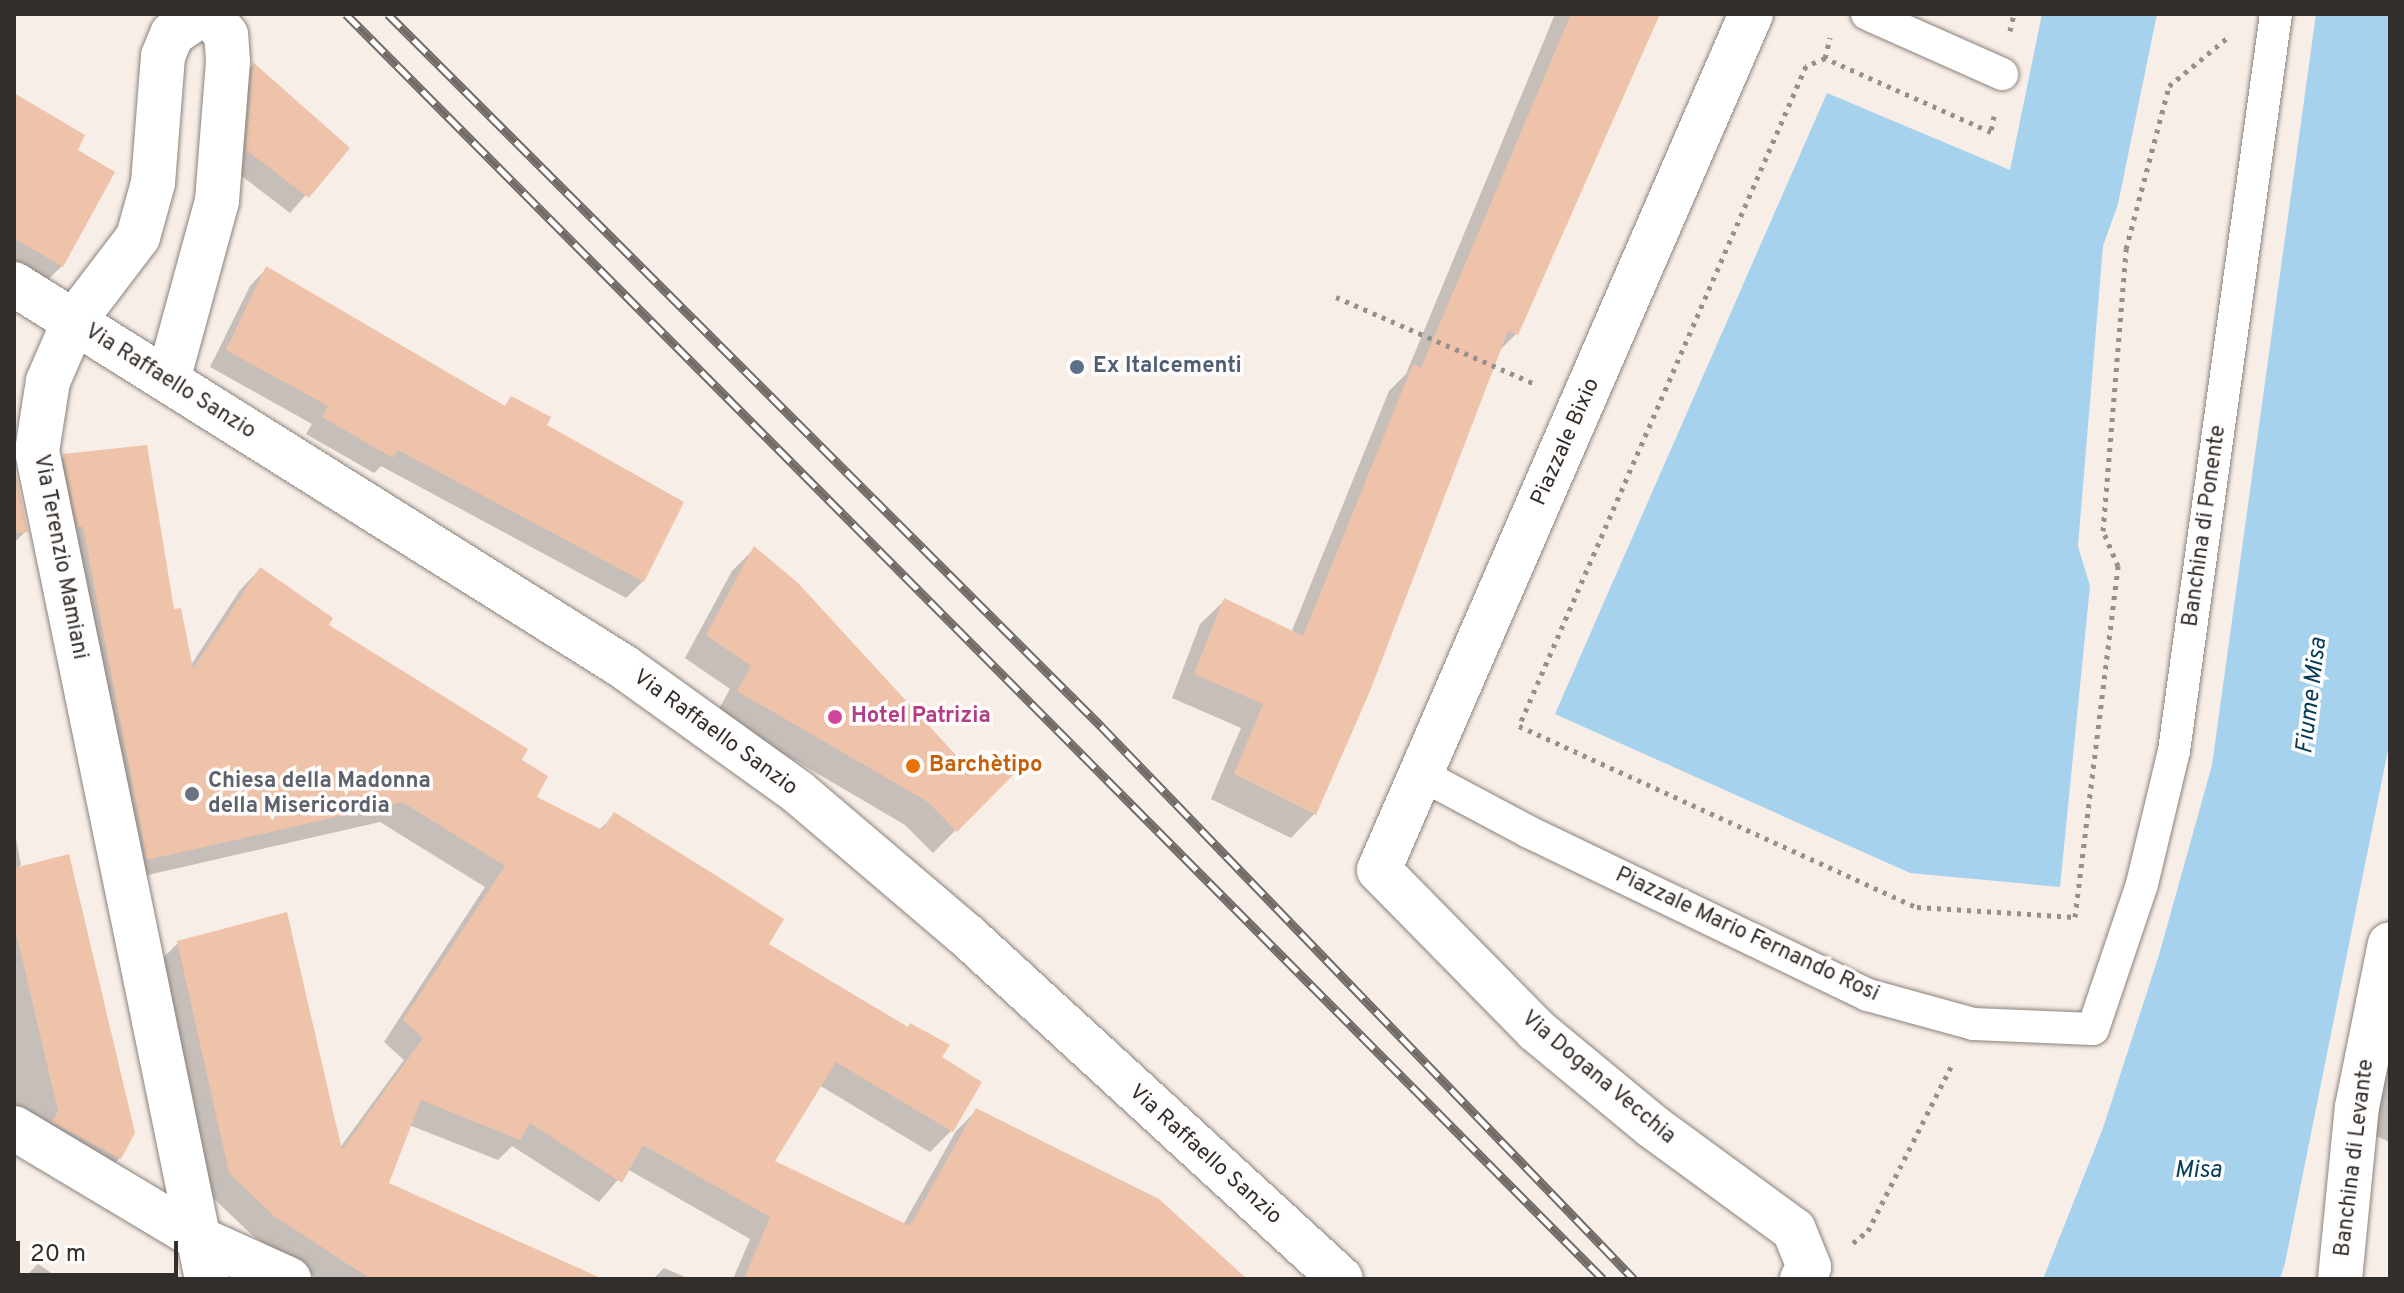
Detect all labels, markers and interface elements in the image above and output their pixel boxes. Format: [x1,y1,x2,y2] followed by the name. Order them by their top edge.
[80,319,260,445] street label: Via Raffaello Sanzio
[1093,354,1242,380] place label: Ex Italcementi
[1068,358,1086,376] marker: Ex Italcementi
[1526,374,1606,510] street label: Piazzale Bixio
[2178,423,2232,629] street label: Banchina di Ponente
[27,452,93,662] street label: Via Terenzio Mamiani
[2292,636,2334,756] water label: Fiume Misa
[628,665,802,801] street label: Via Raffaello Sanzio
[851,704,991,730] place label: Hotel Patrizia
[826,708,844,726] marker: Hotel Patrizia
[929,753,1043,779] place label: Barchètipo
[904,757,922,775] marker: Barchètipo
[208,768,431,820] place label: Chiesa della Madonna della Misericordia
[183,785,201,803] marker: Chiesa della Madonna della Misericordia
[1611,862,1883,1008] street label: Piazzale Mario Fernando Rosi
[1515,1006,1681,1150] street label: Via Dogana Vecchia
[2330,1058,2380,1258] street label: Banchina di Levante
[1123,1079,1287,1231] street label: Via Raffaello Sanzio
[2174,1158,2222,1186] water label: Misa
[20,1225,182,1275] scale bar
[30,1240,86,1270] text: 20 m

